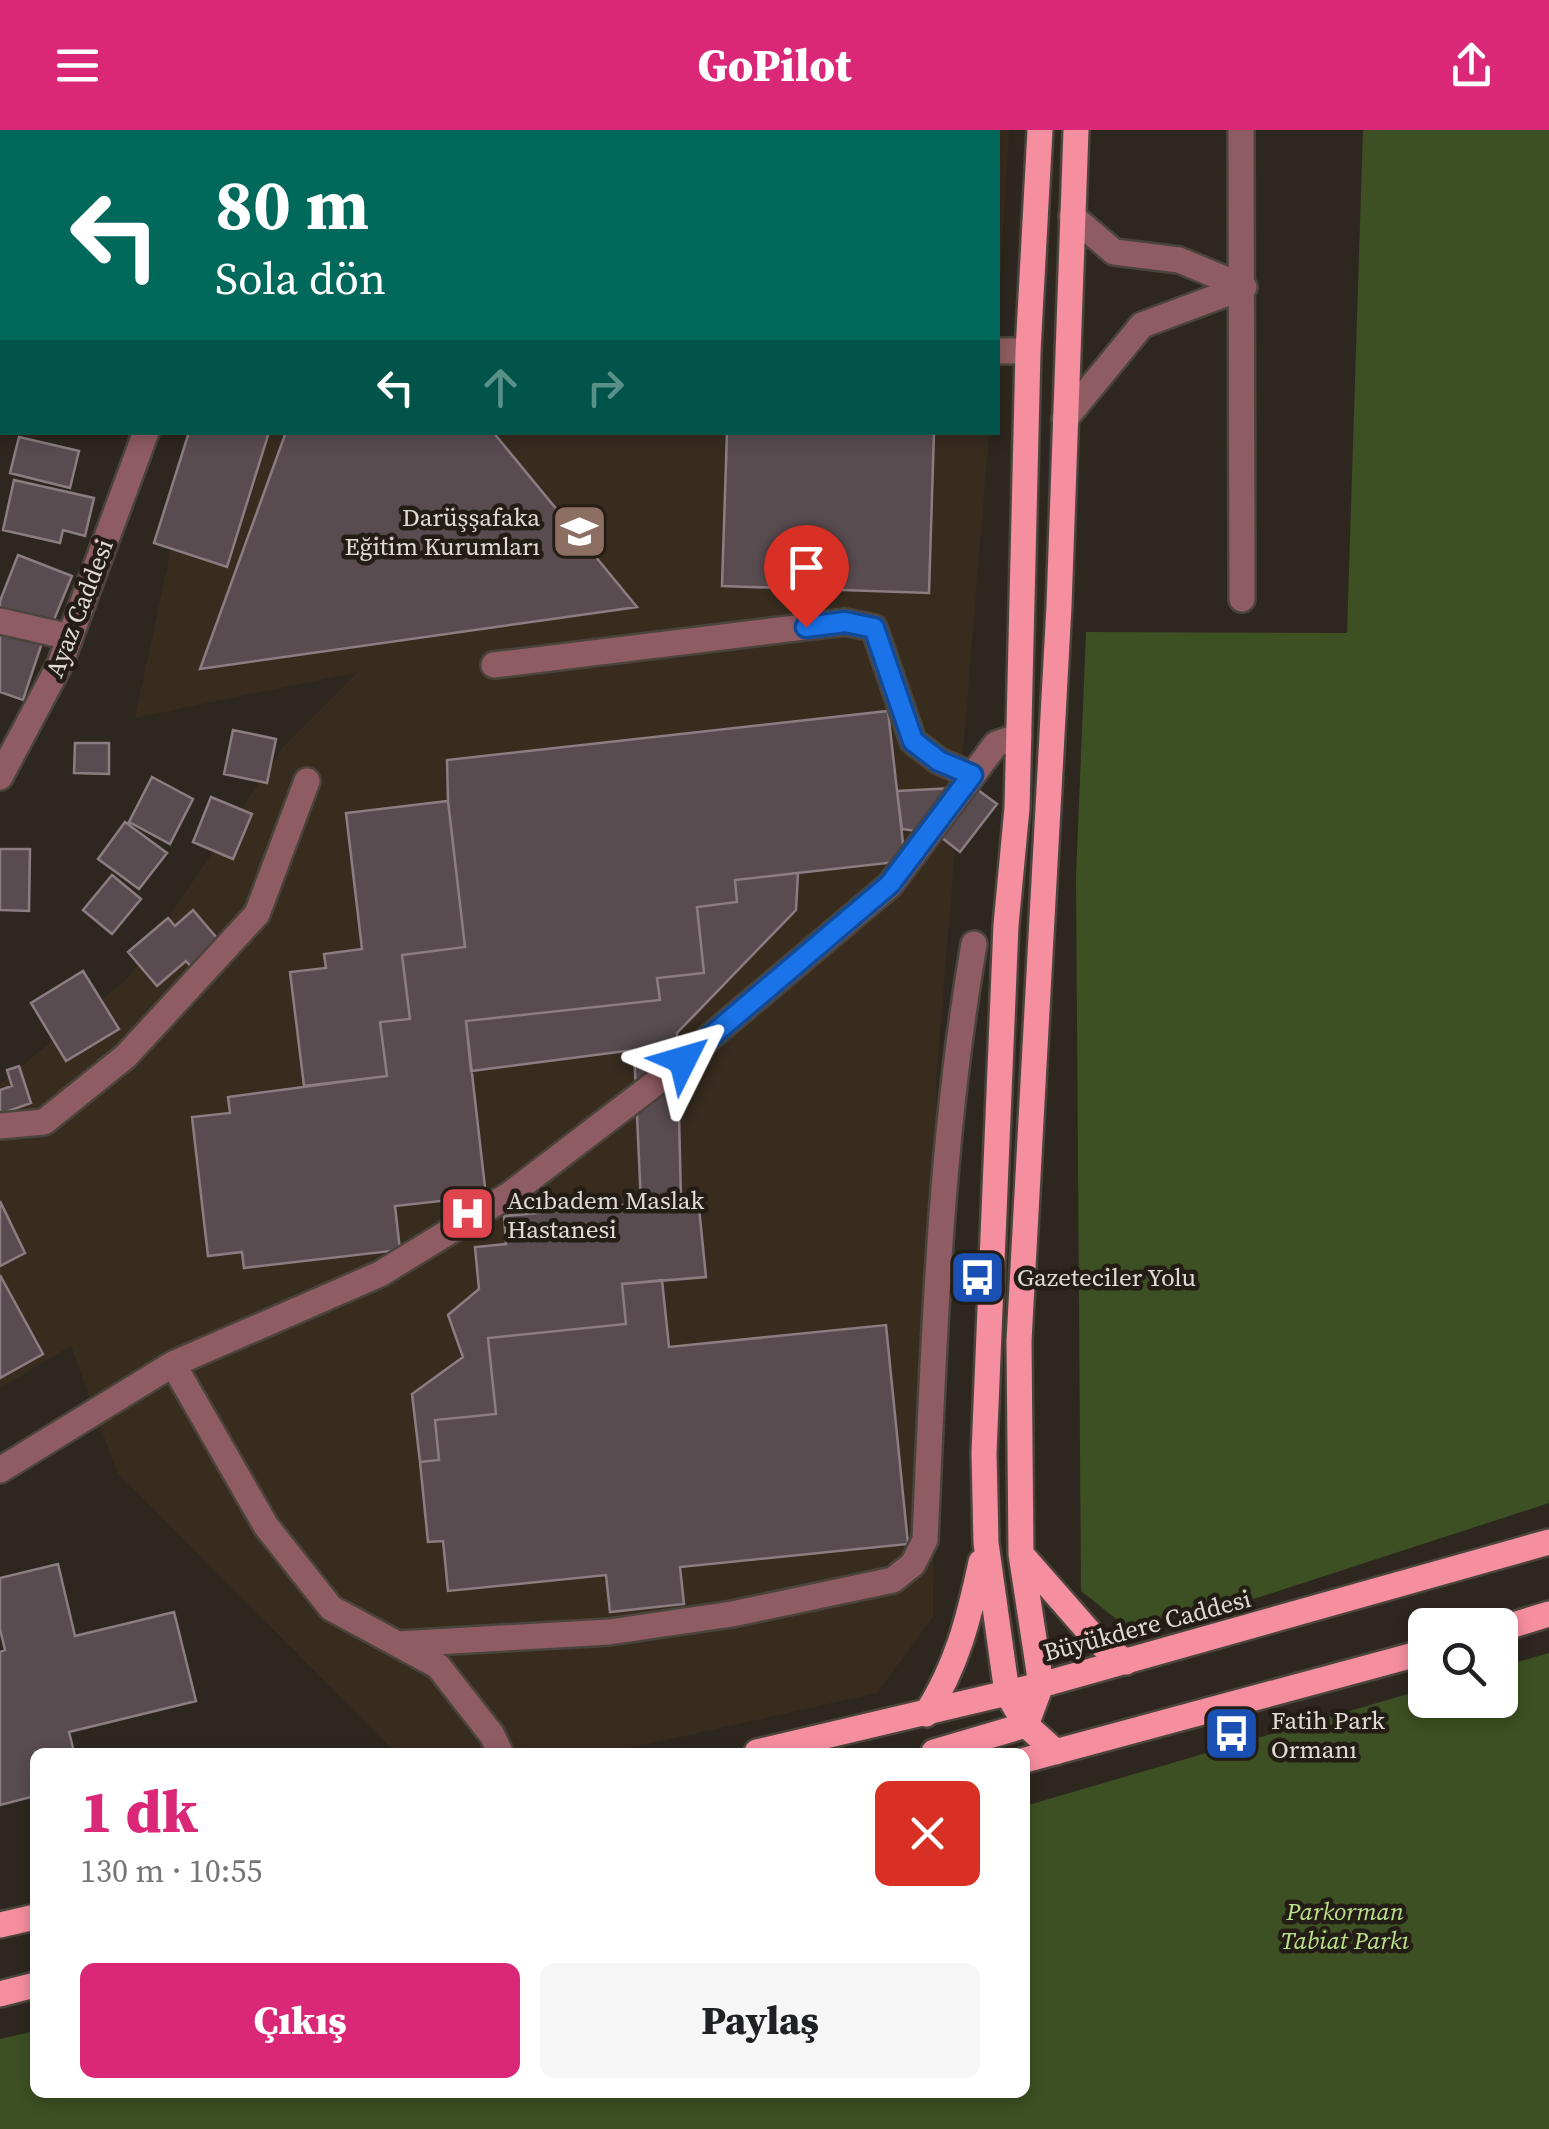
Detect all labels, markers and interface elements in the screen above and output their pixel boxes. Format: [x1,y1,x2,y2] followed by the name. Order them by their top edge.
[698,34,852,96] text: GoPilot
[50,38,105,93] icon: menu
[1444,38,1499,93] icon: share
[215,156,369,252] text: 80 m
[50,170,180,300] icon: left
[215,247,386,309] text: Sola dön
[368,360,423,415] icon: left
[473,360,528,415] icon: ahead
[578,360,633,415] icon: right
[345,500,540,563] place label: Darüşşafaka Eğitim Kurumları
[549,501,609,561] school or university icon: Darüşşafaka Eğitim Kurumları
[764,525,849,628] pin
[37,534,121,682] street label: Ayaz Caddesi
[779,540,834,595] icon: arrive
[631,1008,735,1112] position arrow
[507,1183,704,1246] place label: Acıbadem Maslak Hastanesi
[438,1184,498,1244] hospital icon: Acıbadem Maslak Hastanesi
[948,1247,1008,1307] bus stop icon: Gazeteciler Yolu
[1017,1260,1196,1294] place label: Gazeteciler Yolu
[1039,1581,1255,1669] street label: Büyükdere Caddesi
[1408,1608,1518,1718] map controls
[1408,1608,1518,1718] button: search
[1271,1703,1385,1766] place label: Fatih Park Ormanı
[1202,1704,1262,1764] bus stop icon: Fatih Park Ormanı
[80,1770,198,1852] text: 1 dk
[875,1781,980,1886] button: close
[80,1849,262,1893] text: 130 m · 10:55
[1281,1894,1410,1957] park label: Parkorman Tabiat Parkı
[80,1963,520,2078] button: Çıkış
[540,1963,980,2078] button: Paylaş

